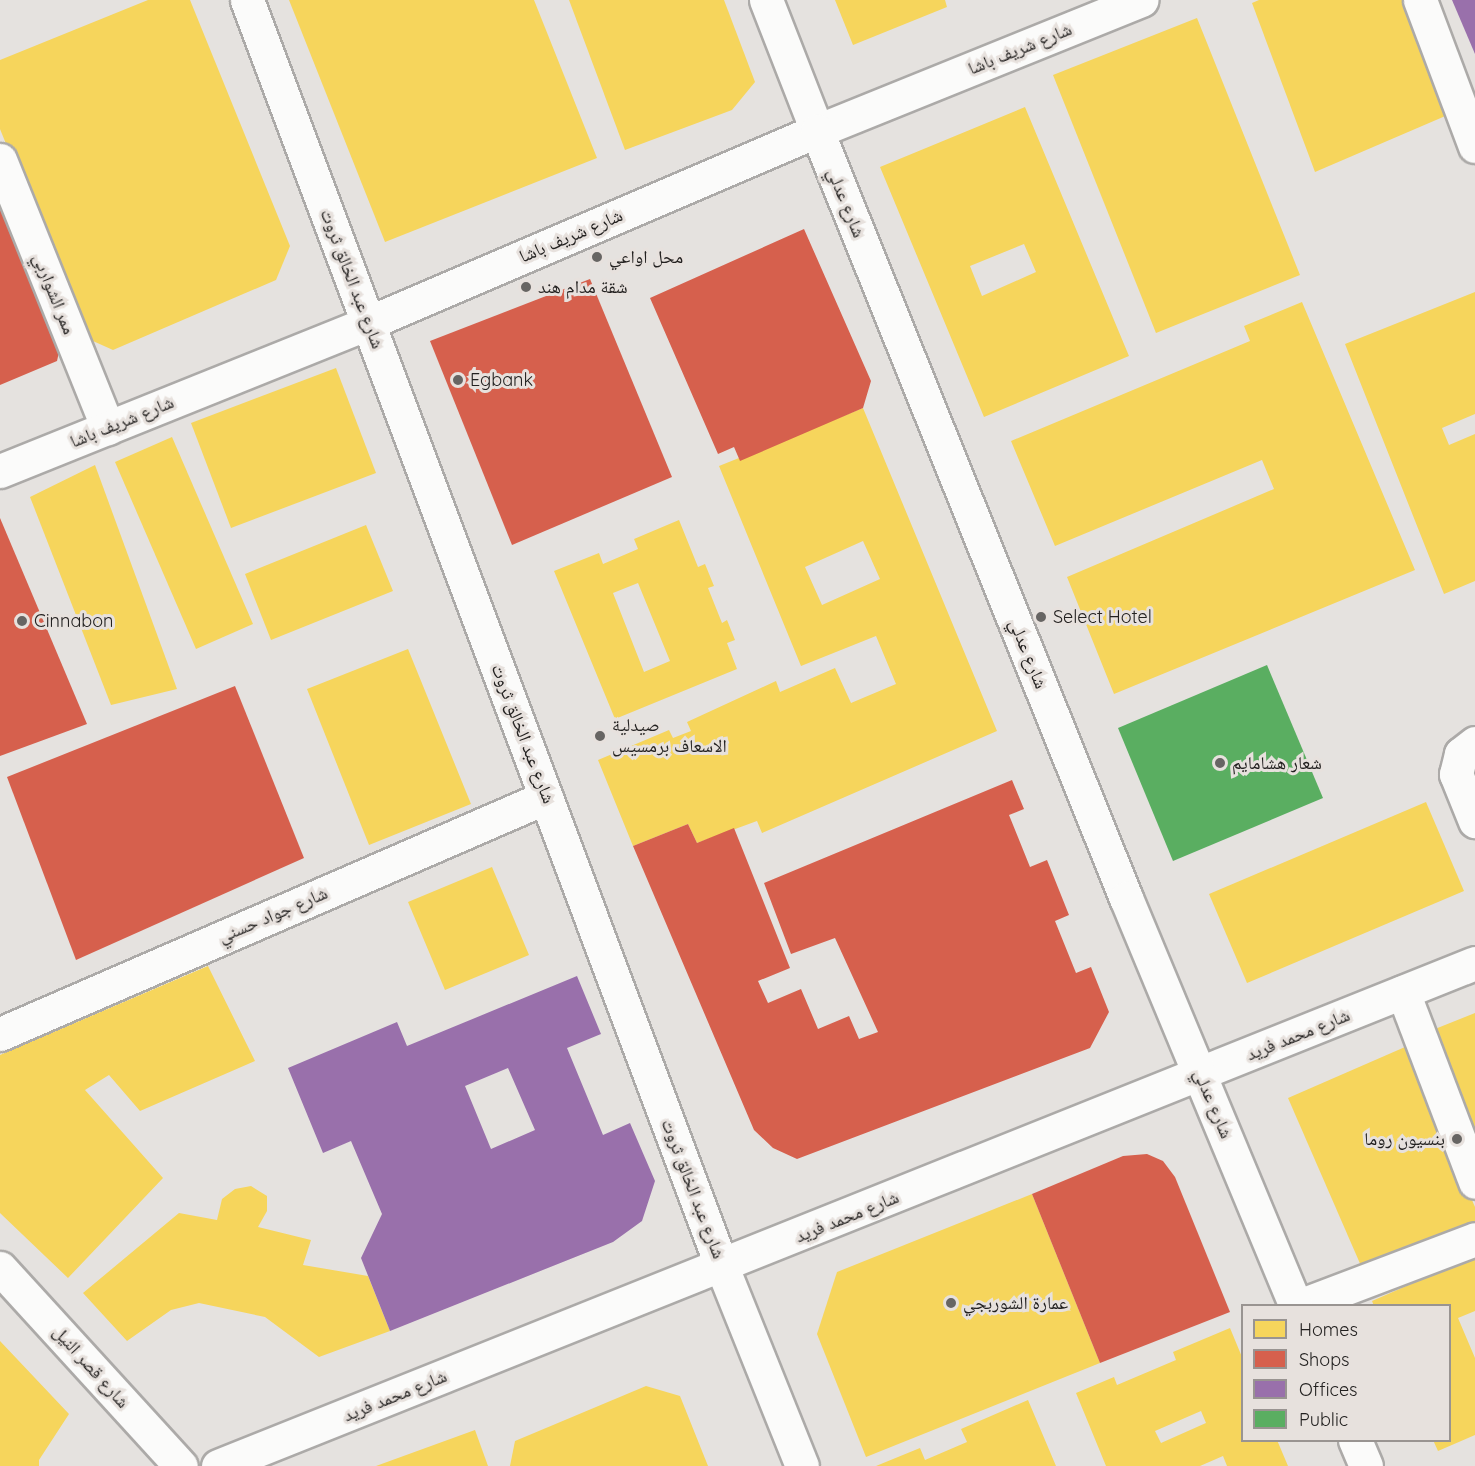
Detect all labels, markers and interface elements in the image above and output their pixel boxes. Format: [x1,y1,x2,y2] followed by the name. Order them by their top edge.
[965,18,1075,80] street label: شارع شريف باشا
[822,165,870,241] street label: شارع عدلي
[516,205,626,267] street label: شارع شريف باشا
[315,206,389,352] street label: شارع عبد الخالق ثروت
[609,246,683,268] place label: محل اواعي
[590,250,604,264] marker: محل اواعي
[28,251,80,337] street label: ممر الشواربي
[538,276,628,298] place label: شقة مدام هند
[519,280,533,294] marker: شقة مدام هند
[470,369,533,391] place label: Egbank
[451,373,465,387] marker: Egbank
[67,391,177,453] street label: شارع شريف باشا
[1053,606,1152,628] place label: Select Hotel
[34,610,114,632] place label: Cinnabon
[1034,610,1048,624] marker: Select Hotel
[15,614,29,628] marker: Cinnabon
[1004,616,1052,692] street label: شارع عدلي
[486,661,560,807] street label: شارع عبد الخالق ثروت
[612,715,727,758] place label: صيدلية الاسعاف برمسيس
[593,729,607,743] marker: صيدلية الاسعاف برمسيس
[1232,752,1322,774] place label: شعار هشامايم
[1213,756,1227,770] marker: شعار هشامايم
[215,882,331,948] street label: شارع جواد حسني
[1243,1004,1353,1066] street label: شارع محمد فريد
[1189,1066,1237,1142] street label: شارع عدلي
[656,1116,730,1262] street label: شارع عبد الخالق ثروت
[1364,1128,1445,1150] place label: بنسيون روما
[1450,1132,1464,1146] marker: بنسيون روما
[792,1186,902,1248] street label: شارع محمد فريد
[963,1292,1068,1314] place label: عمارة الشوربجي
[944,1296,958,1310] marker: عمارة الشوربجي
[1241,1304,1451,1442] legend
[1299,1318,1358,1341] text: Homes
[48,1321,134,1413] street label: شارع قصر النيل
[1299,1348,1350,1371] text: Shops
[340,1365,450,1427] street label: شارع محمد فريد
[1299,1378,1358,1401] text: Offices
[1299,1408,1348,1431] text: Public

